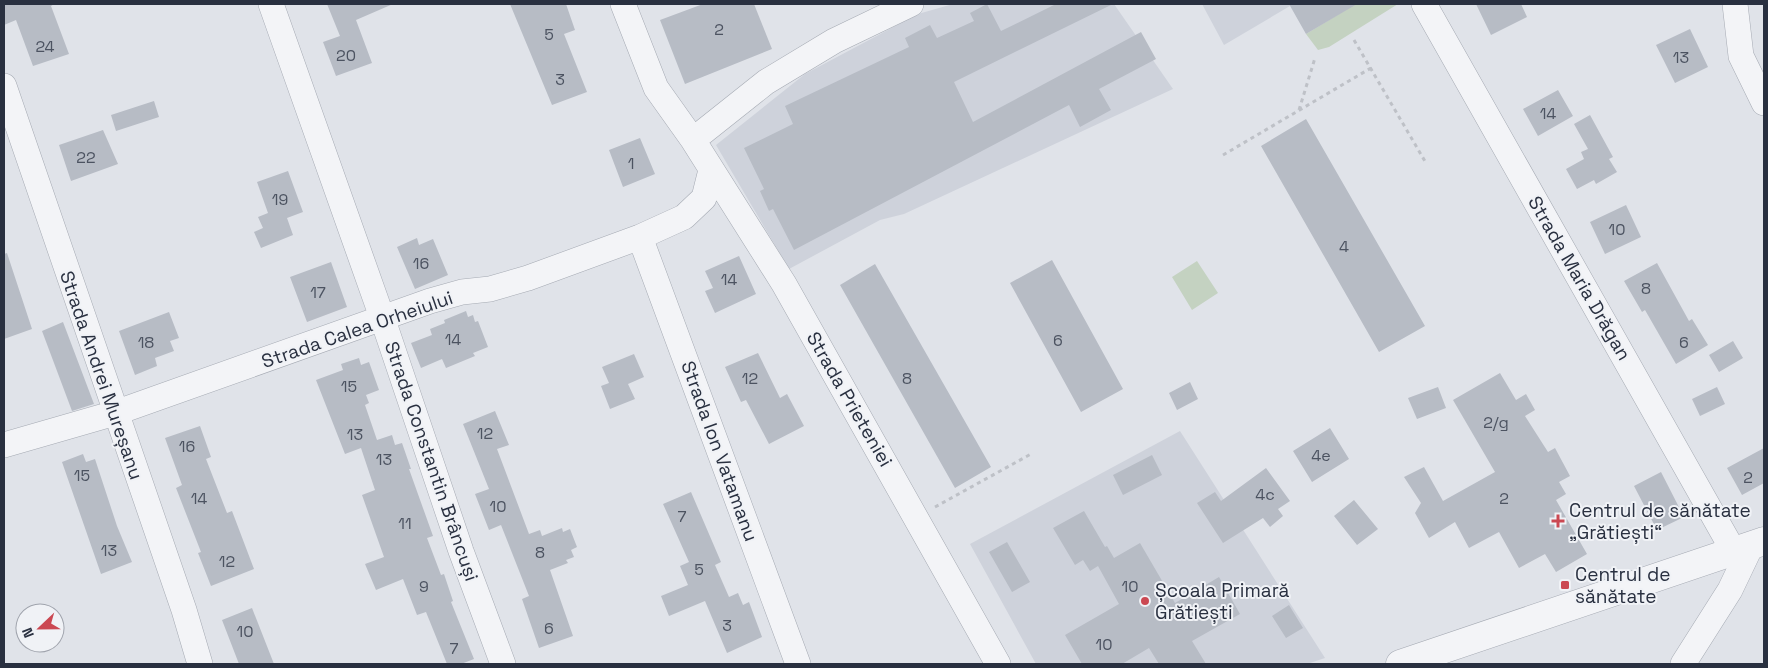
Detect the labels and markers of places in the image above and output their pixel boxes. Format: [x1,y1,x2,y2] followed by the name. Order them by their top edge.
[1569,498,1751,545] place label: Centrul de sănătate „Grătiești“
[1551,514,1565,528] marker: Centrul de sănătate „Grătiești“
[1575,562,1670,609] place label: Centrul de sănătate
[1155,578,1289,625] place label: Școala Primară Grătiești
[1559,579,1571,591] marker: Centrul de sănătate
[1139,595,1151,607] marker: Școala Primară Grătiești

